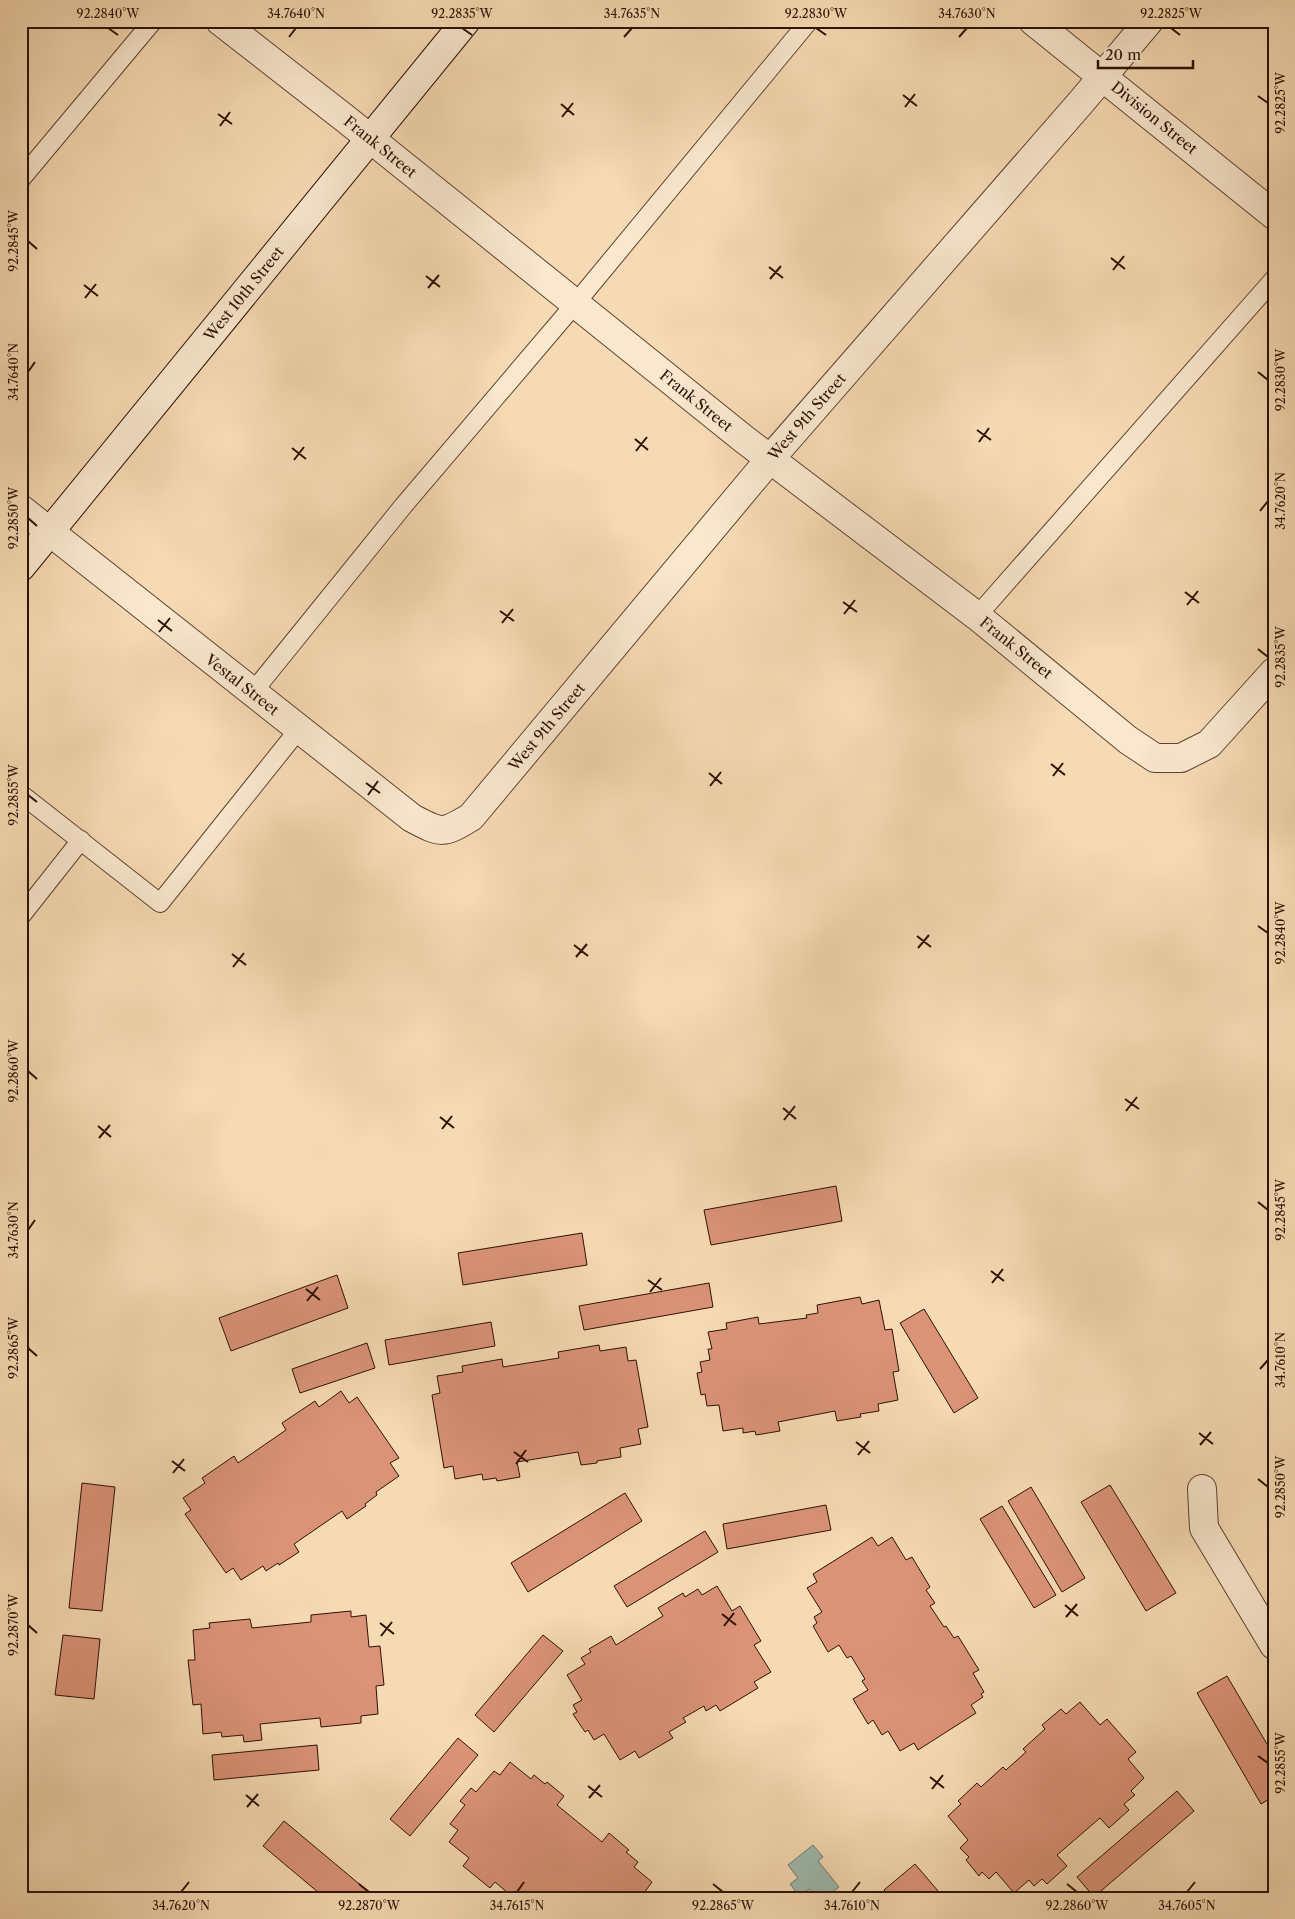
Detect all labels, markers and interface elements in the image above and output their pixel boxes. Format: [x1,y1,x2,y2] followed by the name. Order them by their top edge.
[77,6,140,21] text: 92.2840°W
[267,6,325,21] text: 34.7640°N
[431,6,494,21] text: 92.2835°W
[604,6,660,21] text: 34.7635°N
[785,6,848,21] text: 92.2830°W
[938,6,996,21] text: 34.7630°N
[1140,6,1203,21] text: 92.2825°W
[1098,38,1192,70] scale bar
[1105,45,1141,64] text: 20 m
[1273,71,1288,134] text: 92.2825°W
[1107,77,1202,159] street label: Division Street
[340,111,421,182] street label: Frank Street
[6,209,21,272] text: 92.2845°W
[199,242,288,346] street label: West 10th Street
[6,343,21,401] text: 34.7640°N
[1273,348,1288,411] text: 92.2830°W
[656,365,737,436] street label: Frank Street
[763,369,850,465] street label: West 9th Street
[1273,472,1288,530] text: 34.7620°N
[6,486,21,549] text: 92.2850°W
[976,612,1057,683] street label: Frank Street
[1273,625,1288,688] text: 92.2835°W
[201,649,284,720] street label: Vestal Street
[504,678,589,775] street label: West 9th Street
[6,764,21,826] text: 92.2855°W
[1273,901,1288,964] text: 92.2840°W
[6,1039,21,1102] text: 92.2860°W
[1273,1178,1288,1241] text: 92.2845°W
[6,1201,21,1259] text: 34.7630°N
[6,1316,21,1379] text: 92.2865°W
[1273,1332,1288,1388] text: 34.7610°N
[1273,1455,1288,1518] text: 92.2850°W
[6,1593,21,1656] text: 92.2870°W
[1273,1732,1288,1794] text: 92.2855°W
[152,1898,210,1913] text: 34.7620°N
[338,1898,401,1913] text: 92.2870°W
[490,1898,544,1913] text: 34.7615°N
[692,1898,755,1913] text: 92.2865°W
[824,1898,880,1913] text: 34.7610°N
[1046,1898,1109,1913] text: 92.2860°W
[1158,1898,1216,1913] text: 34.7605°N

